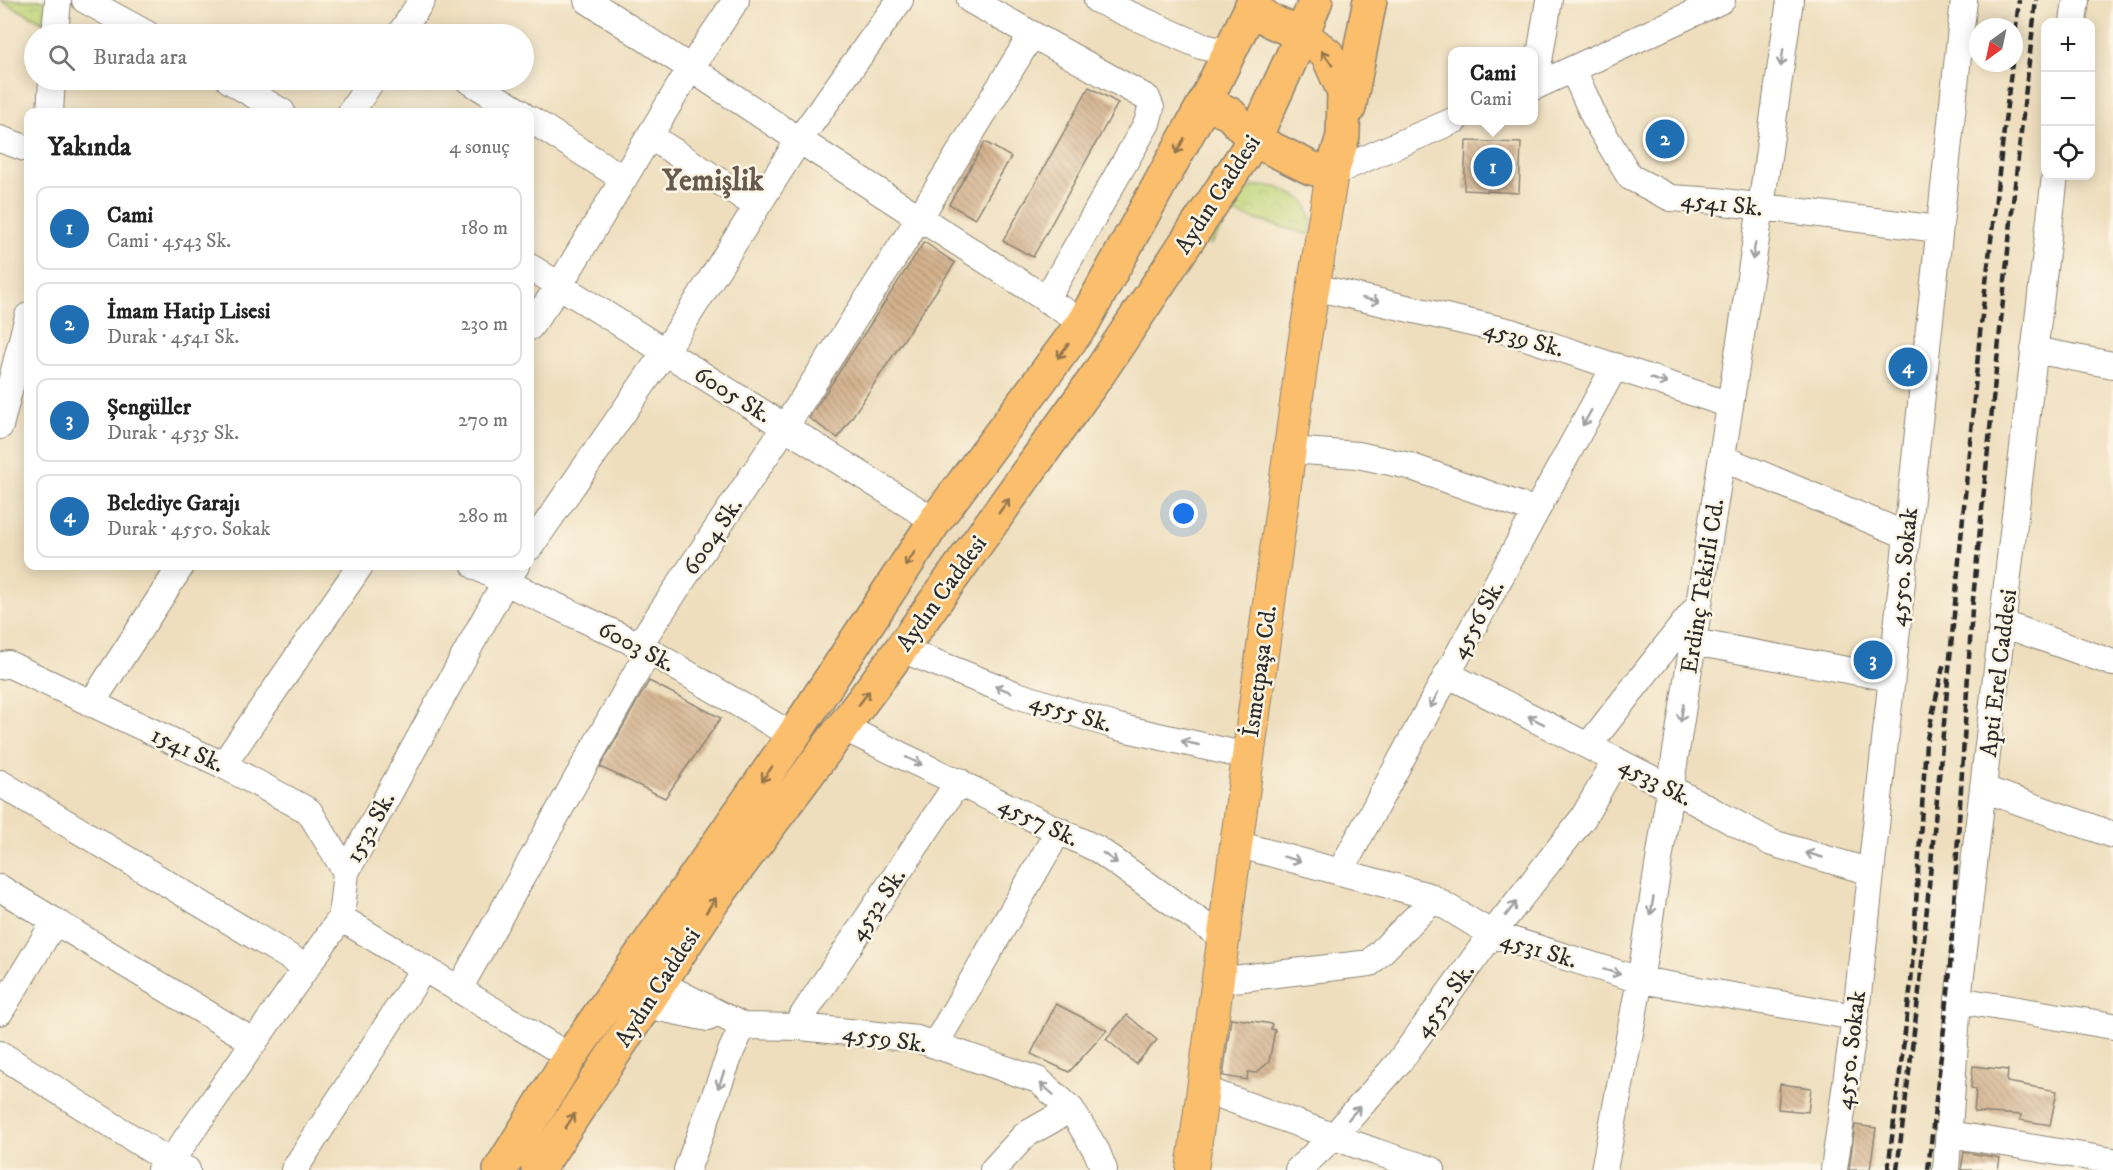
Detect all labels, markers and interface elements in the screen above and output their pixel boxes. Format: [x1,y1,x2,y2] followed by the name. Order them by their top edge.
[1969,18,2023,72] north arrow
[2041,18,2095,180] map controls
[2041,18,2095,72] button: +
[24,24,534,90] search box
[45,41,78,74] icon: search
[93,44,187,71] text: Burada ara
[1448,47,1538,125] popup
[1776,48,1787,67] one-way arrow
[1321,50,1333,66] one-way arrow
[1470,60,1516,87] text: Cami
[2041,72,2095,126] button: −
[1470,87,1512,112] text: Cami
[1646,116,1684,162] pin: 2
[2041,126,2095,180] button: locate
[1168,129,1268,260] street label: Aydın Caddesi
[48,131,131,164] text: Yakında
[449,135,510,160] text: 4 sonuç
[1174,137,1186,154] one-way arrow
[1474,144,1512,190] pin: 1
[661,163,765,200] district label: Yemişlik
[1679,184,1765,224] street label: 4541 Sk.
[107,202,153,229] text: Cami
[66,216,73,241] text: 1
[461,216,508,241] text: 180 m
[107,229,231,254] text: Cami · 4543 Sk.
[1749,241,1760,260] one-way arrow
[1361,294,1380,306] one-way arrow
[107,298,271,325] text: İmam Hatip Lisesi
[65,312,74,337] text: 2
[461,312,508,337] text: 230 m
[1480,313,1567,365] street label: 4539 Sk.
[107,325,239,350] text: Durak · 4541 Sk.
[1056,343,1069,359] one-way arrow
[1888,344,1928,389] pin: 4
[688,359,777,430] street label: 6005 Sk.
[1649,376,1668,387] one-way arrow
[107,394,191,421] text: Şengüller
[66,408,73,433] text: 3
[458,408,508,433] text: 270 m
[1581,409,1593,426] one-way arrow
[107,421,239,446] text: Durak · 4535 Sk.
[107,490,240,517] text: Belediye Garajı
[676,492,750,581] street label: 6004 Sk.
[1674,496,1732,676] street label: Erdinç Tekirli Cd.
[997,498,1010,514] one-way arrow
[1169,499,1198,528] your location
[64,504,75,529] text: 4
[458,504,508,529] text: 280 m
[1883,506,1925,628] street label: 4550. Sokak
[107,517,270,542] text: Durak · 4550. Sokak
[890,530,994,657] street label: Aydın Caddesi
[904,550,916,567] one-way arrow
[1444,575,1512,664] street label: 4556 Sk.
[1974,588,2024,759] street label: Apti Erel Caddesi
[1235,603,1284,739] street label: İsmetpaşa Cd.
[593,614,680,680] street label: 6003 Sk.
[1854,638,1892,682] pin: 3
[994,683,1013,694] one-way arrow
[1026,686,1116,740] street label: 4555 Sk.
[858,690,871,706] one-way arrow
[1428,691,1440,708] one-way arrow
[1676,703,1687,723] one-way arrow
[1528,713,1546,725] one-way arrow
[146,720,229,780] street label: 1541 Sk.
[1181,737,1200,748] one-way arrow
[1614,750,1697,814] street label: 4533 Sk.
[905,755,923,767] one-way arrow
[761,765,773,781] one-way arrow
[339,787,403,868] street label: 1532 Sk.
[994,790,1084,854] street label: 4557 Sk.
[1805,849,1824,861] one-way arrow
[1101,852,1117,864] one-way arrow
[1282,854,1301,865] one-way arrow
[843,862,913,947] street label: 4532 Sk.
[704,896,717,913] one-way arrow
[1646,896,1657,915] one-way arrow
[1505,902,1518,918] one-way arrow
[608,922,708,1053] street label: Aydın Caddesi
[1497,924,1581,976] street label: 4531 Sk.
[1408,958,1482,1044] street label: 4552 Sk.
[1602,967,1621,978] one-way arrow
[1829,989,1873,1111] street label: 4550. Sokak
[841,1018,929,1060] street label: 4559 Sk.
[715,1070,726,1088] one-way arrow
[1040,1082,1055,1096] one-way arrow
[1347,1106,1361,1121] one-way arrow
[564,1113,576,1130] one-way arrow

